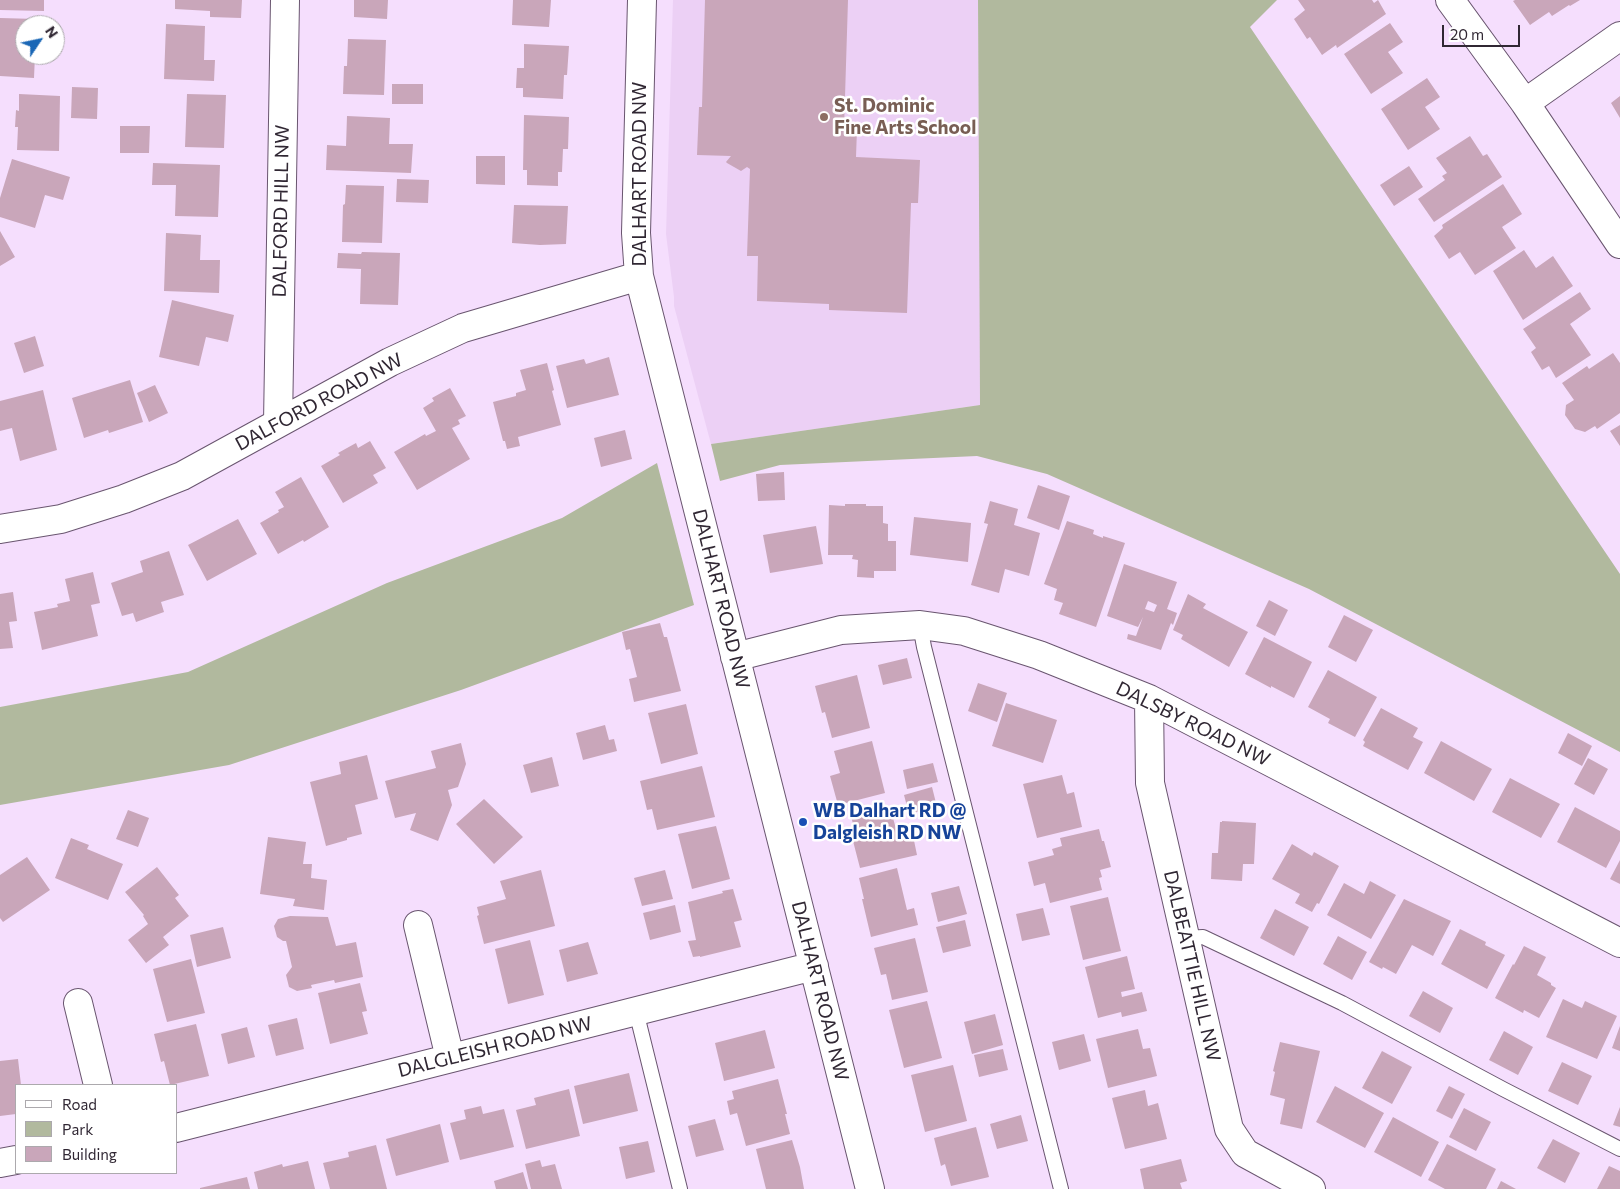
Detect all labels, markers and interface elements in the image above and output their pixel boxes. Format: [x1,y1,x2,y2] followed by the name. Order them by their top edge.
[15,15,65,65] north arrow
[1445,15,1522,47] scale bar
[42,23,62,41] text: N
[1450,25,1484,43] text: 20 m
[629,82,651,266] street label: DALHART ROAD NW
[834,95,976,139] place label: St. Dominic Fine Arts School
[818,111,830,123] marker: St. Dominic Fine Arts School
[268,124,294,298] street label: DALFORD HILL NW
[232,348,406,456] street label: DALFORD ROAD NW
[688,507,754,691] street label: DALHART ROAD NW
[1112,677,1274,771] street label: DALSBY ROAD NW
[813,800,966,844] place label: WB Dalhart RD @ Dalgleish RD NW
[797,816,809,828] marker: WB Dalhart RD @ Dalgleish RD NW
[1159,868,1225,1064] street label: DALBEATTIE HILL NW
[787,899,853,1083] street label: DALHART ROAD NW
[396,1012,594,1082] street label: DALGLEISH ROAD NW
[15,1084,178,1174] legend
[62,1095,97,1113] text: Road
[62,1120,93,1138] text: Park
[62,1145,117,1163] text: Building

